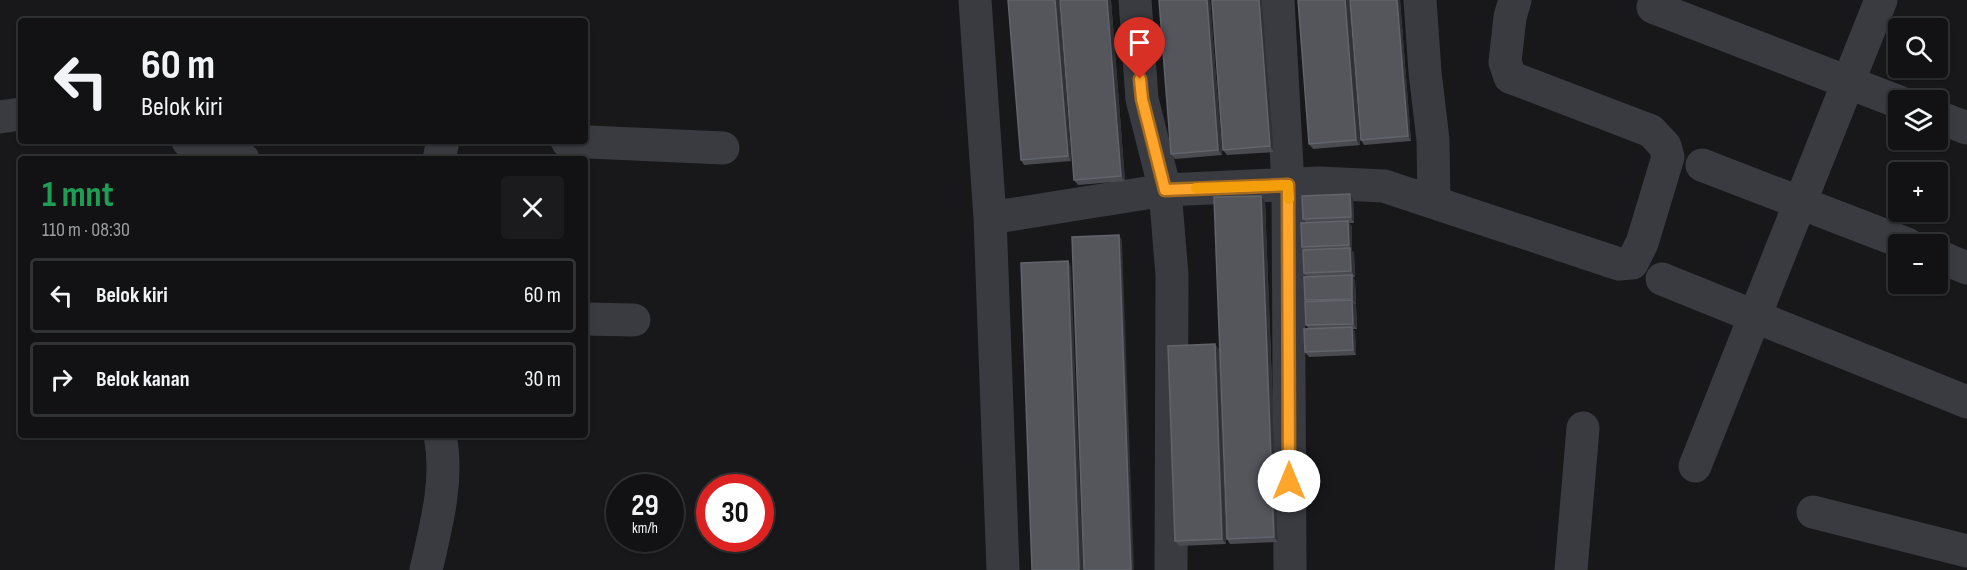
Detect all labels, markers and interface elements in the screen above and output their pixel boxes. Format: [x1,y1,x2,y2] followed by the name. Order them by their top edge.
[1114,17,1165,79] pin
[1888,18,1948,294] map controls
[1888,18,1948,78] button: search
[1123,26,1156,59] icon: arrive
[141,40,215,91] text: 60 m
[42,42,120,120] icon: left
[1888,90,1948,150] button: layers
[141,91,223,123] text: Belok kiri
[1888,162,1948,222] button: +
[42,174,114,217] text: 1 mnt
[501,176,564,239] button: close
[42,218,130,242] text: 110 m · 08:30
[1888,234,1948,294] button: −
[45,279,78,312] icon: left
[96,282,168,309] text: Belok kiri
[524,282,561,309] text: 60 m
[45,363,78,396] icon: right
[96,366,189,393] text: Belok kanan
[524,366,561,393] text: 30 m
[1257,449,1321,513] position arrow
[696,474,774,552] speed limit sign: 30
[631,488,659,524] text: 29
[632,519,658,538] text: km/h

